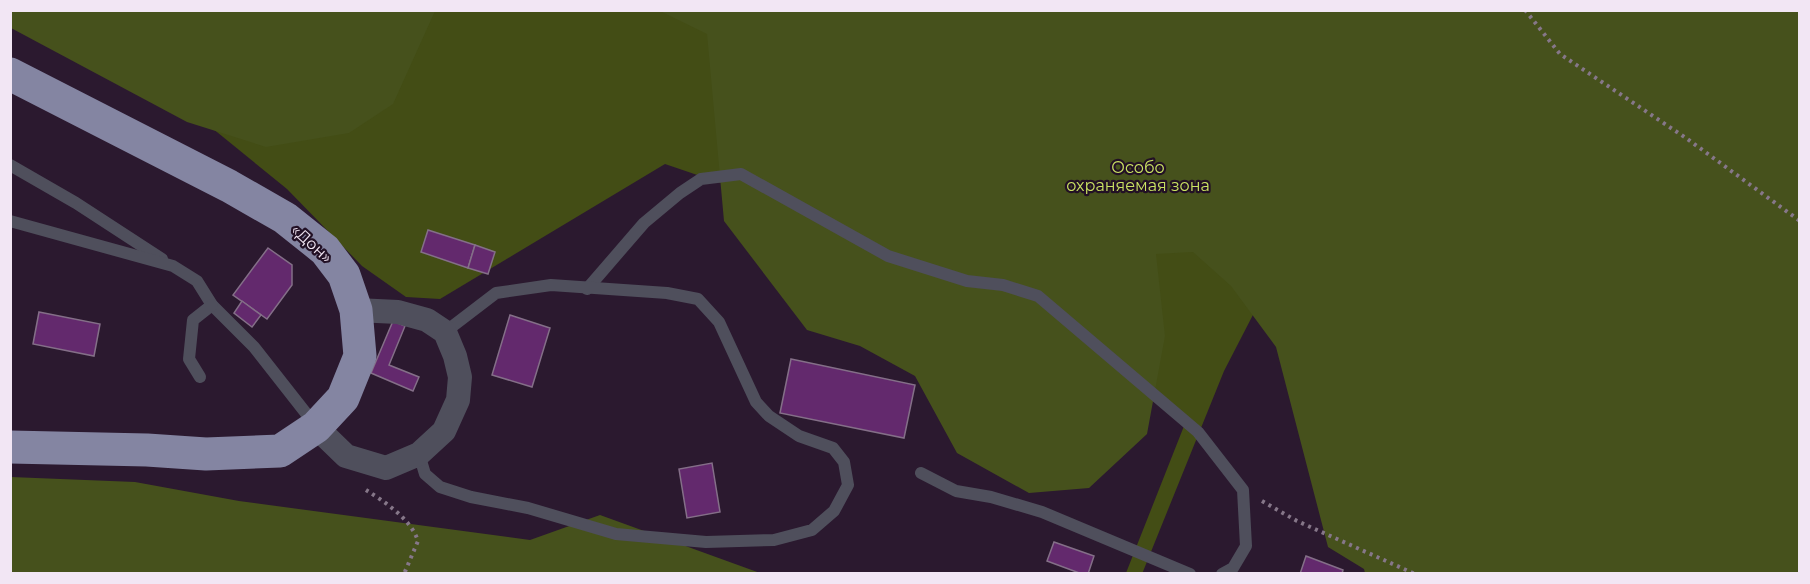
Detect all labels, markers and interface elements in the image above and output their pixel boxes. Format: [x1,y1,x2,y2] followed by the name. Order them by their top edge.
[1066,158,1210,195] park label: Особо охраняемая зона
[287,220,336,267] street label: «Дон»

